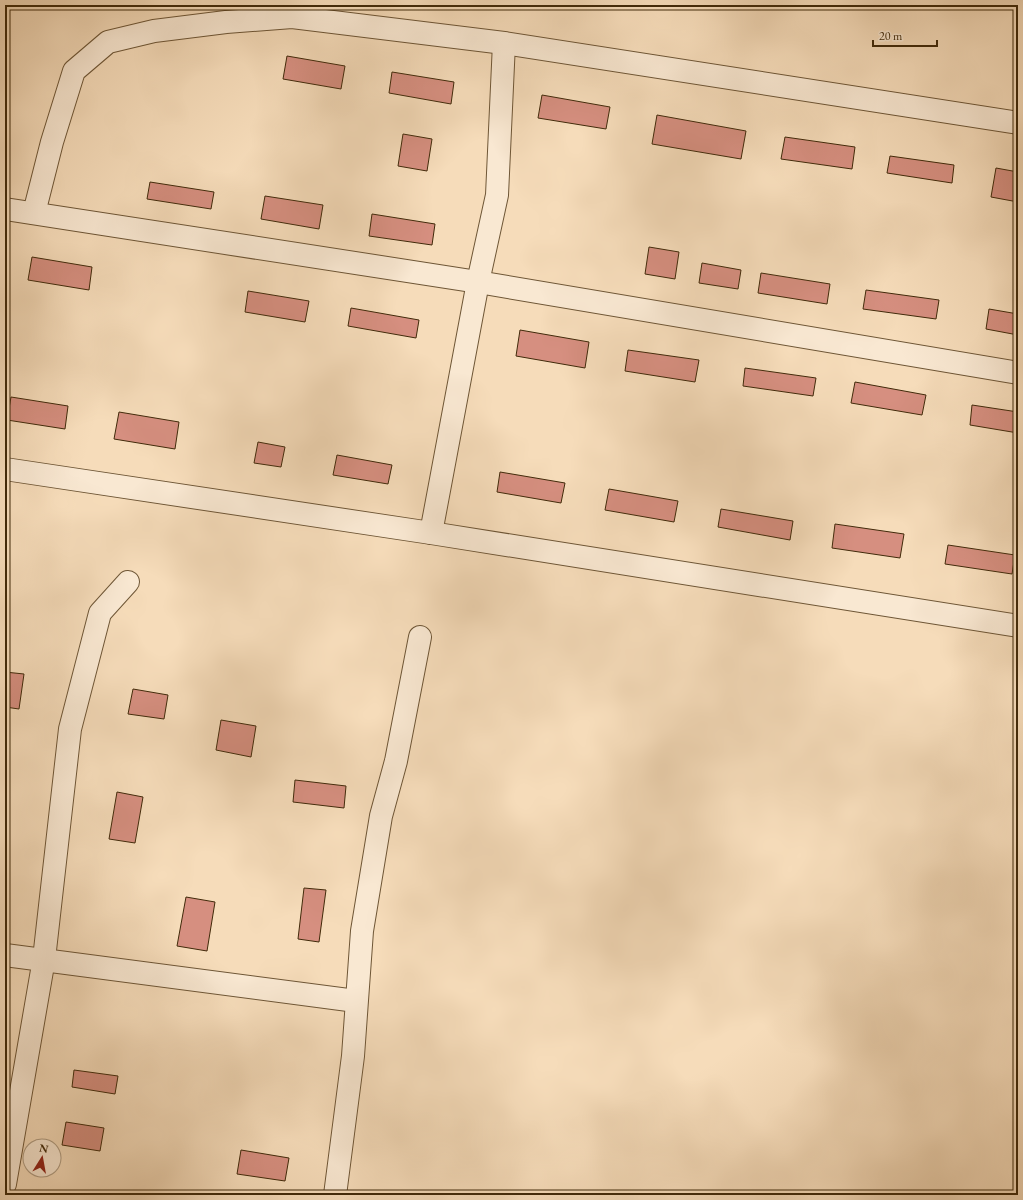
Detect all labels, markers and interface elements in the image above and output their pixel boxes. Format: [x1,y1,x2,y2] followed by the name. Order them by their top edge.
[873,22,937,48] scale bar
[879,28,903,44] text: 20 m
[22,1138,62,1178] north arrow
[38,1140,50,1156] text: N

